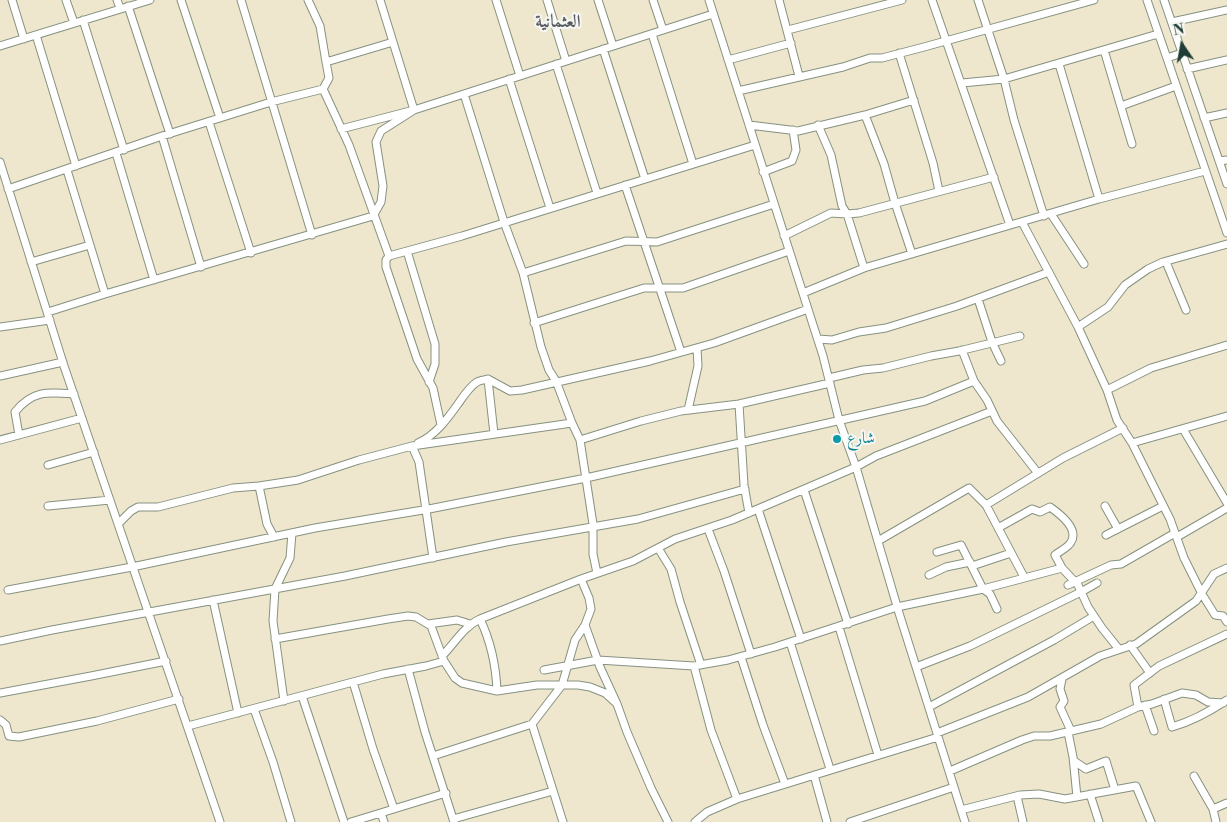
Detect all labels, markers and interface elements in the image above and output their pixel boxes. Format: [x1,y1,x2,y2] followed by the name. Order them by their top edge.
[535,12,581,34] district label: العثمانية
[1157,20,1207,70] north arrow
[1172,20,1186,40] text: N
[847,429,875,449] place label: شارع
[831,433,843,445] marker: شارع

